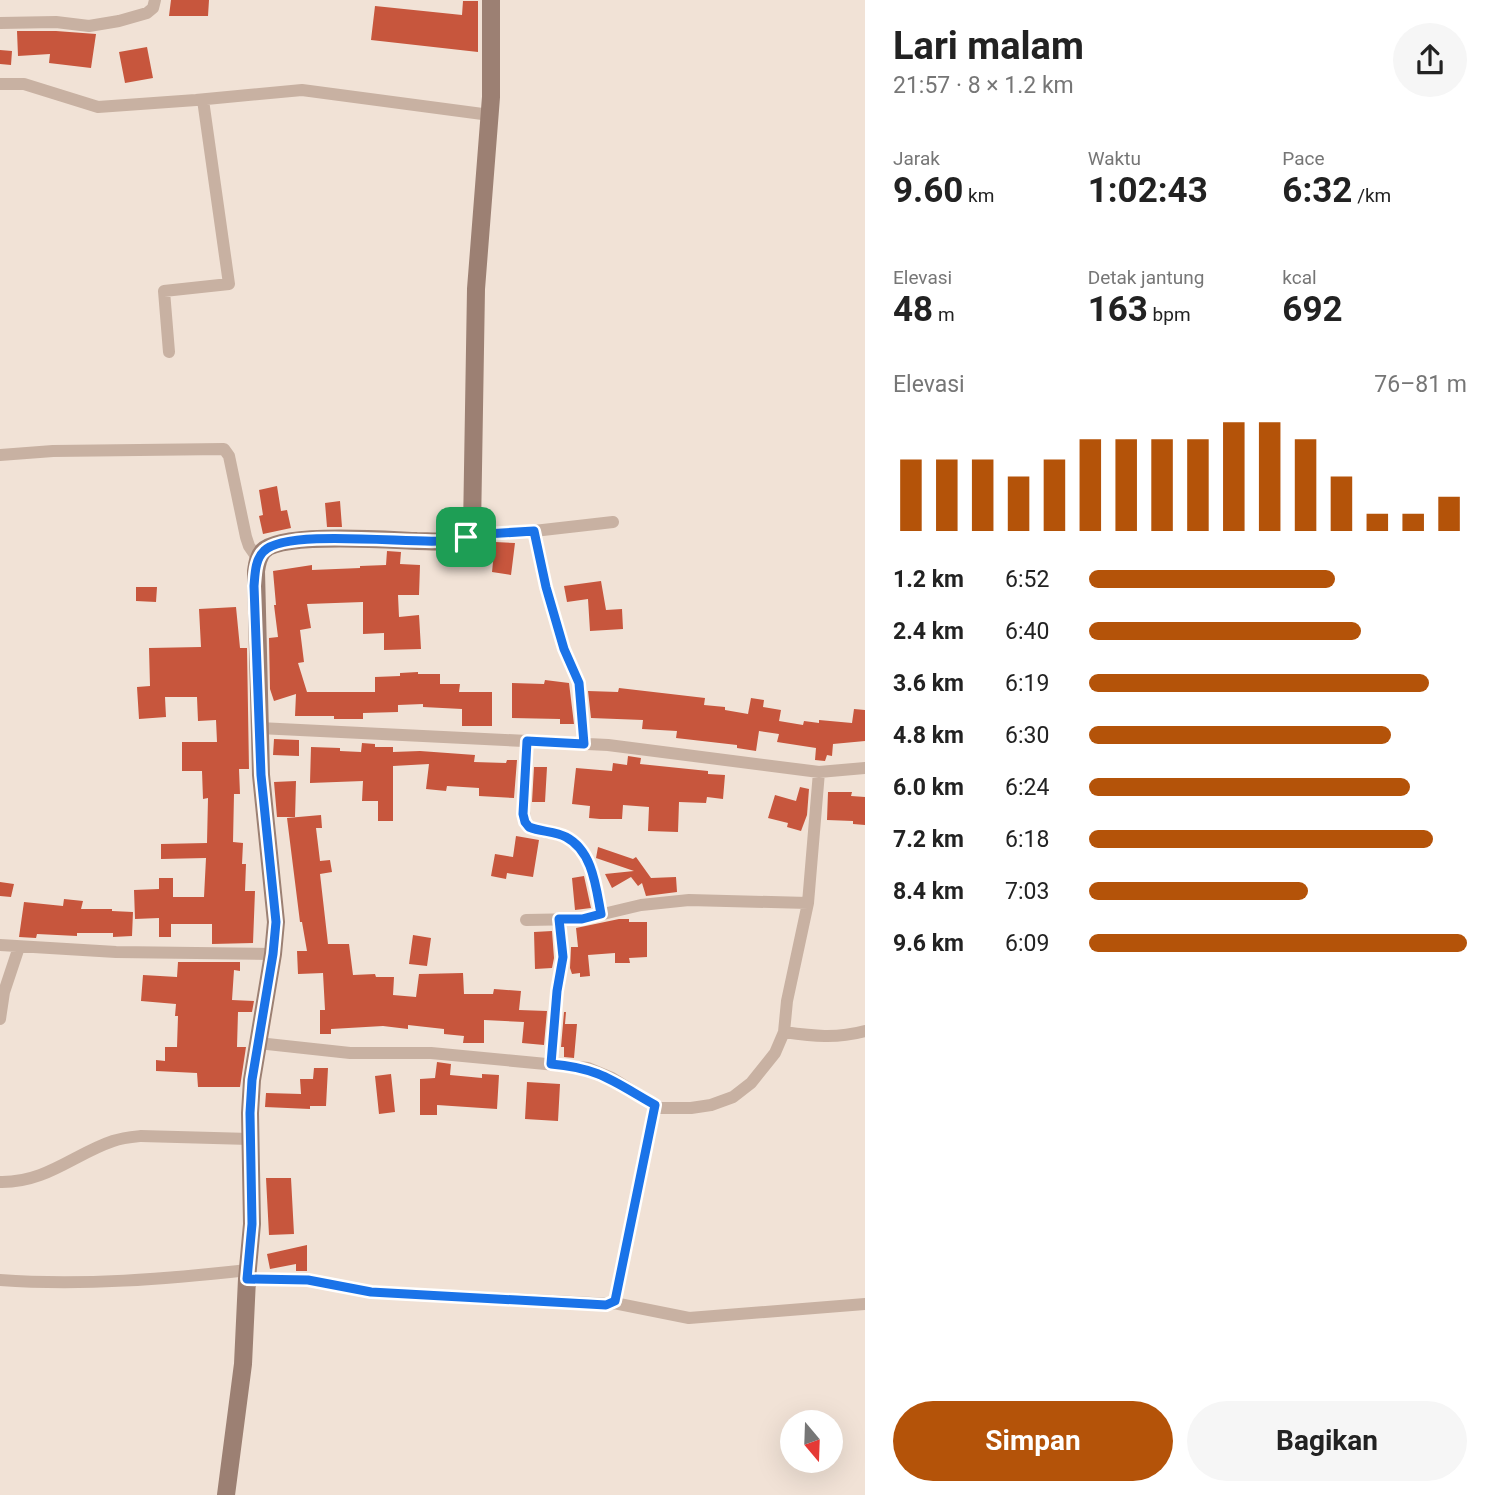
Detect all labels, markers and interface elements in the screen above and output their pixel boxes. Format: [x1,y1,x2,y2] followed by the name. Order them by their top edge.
[1393,23,1467,97] button: share
[893,24,1084,68] text: Lari malam
[893,72,1074,99] text: 21:57 · 8 × 1.2 km
[893,147,940,170] text: Jarak
[1088,147,1141,170] text: Waktu
[1282,147,1325,170] text: Pace
[893,170,963,211] text: 9.60
[1088,170,1208,211] text: 1:02:43
[1282,170,1352,211] text: 6:32
[963,184,994,207] text: km
[1352,184,1391,207] text: /km
[893,266,952,289] text: Elevasi
[1088,266,1204,289] text: Detak jantung
[1282,266,1317,289] text: kcal
[893,289,933,330] text: 48
[1088,289,1148,330] text: 163
[1282,289,1343,330] text: 692
[933,303,955,326] text: m
[1148,303,1191,326] text: bpm
[893,371,965,398] text: Elevasi
[1374,371,1467,398] text: 76–81 m
[436,507,496,567] pin
[447,518,485,556] icon: arrive
[893,566,964,593] text: 1.2 km
[1005,566,1049,593] text: 6:52
[893,618,964,645] text: 2.4 km
[1005,618,1049,645] text: 6:40
[893,670,964,697] text: 3.6 km
[1005,670,1049,697] text: 6:19
[893,722,964,749] text: 4.8 km
[1005,722,1049,749] text: 6:30
[893,774,964,801] text: 6.0 km
[1005,774,1049,801] text: 6:24
[893,826,964,853] text: 7.2 km
[1005,826,1049,853] text: 6:18
[893,878,964,905] text: 8.4 km
[1005,878,1049,905] text: 7:03
[893,930,964,957] text: 9.6 km
[1005,930,1049,957] text: 6:09
[893,1401,1173,1481] button: Simpan
[1187,1401,1467,1481] button: Bagikan
[780,1410,844,1474] north arrow
[780,1410,843,1473] map controls

